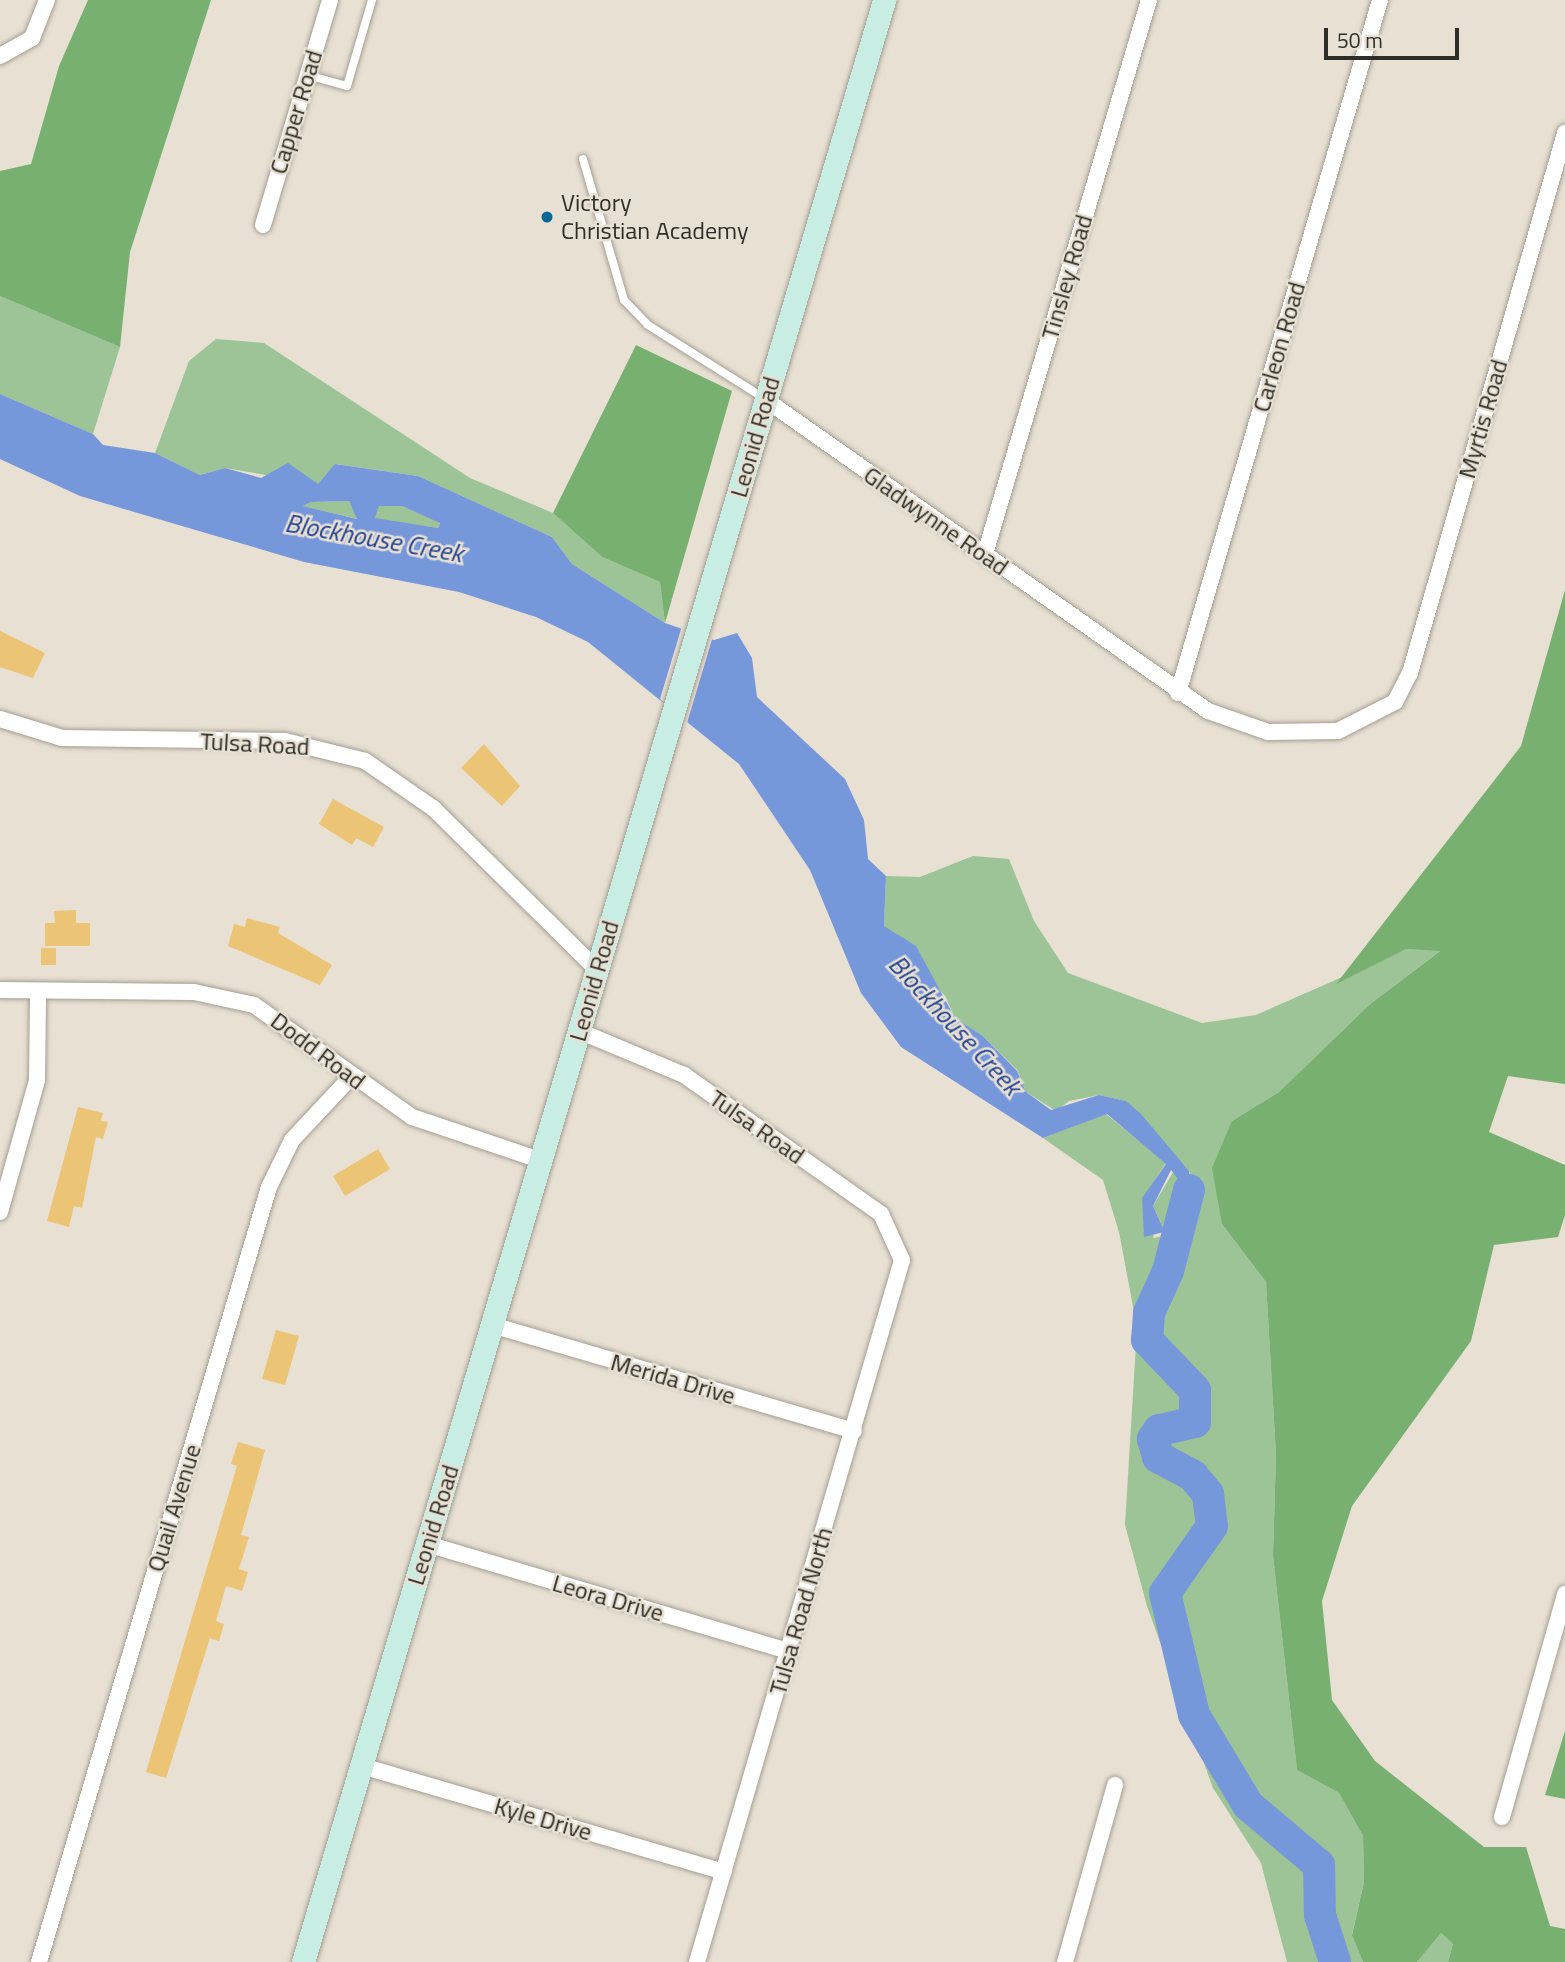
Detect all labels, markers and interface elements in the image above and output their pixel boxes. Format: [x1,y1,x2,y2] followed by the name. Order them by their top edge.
[1327,14,1462,58] scale bar
[1337,24,1383,56] text: 50 m
[264,47,328,177] street label: Capper Road
[561,189,749,245] place label: Victory Christian Academy
[539,209,555,225] marker: Victory Christian Academy
[1035,211,1099,343] street label: Tinsley Road
[1247,279,1311,415] street label: Carleon Road
[1452,356,1514,482] street label: Myrtis Road
[724,373,786,501] street label: Leonid Road
[858,460,1014,582] street label: Gladwynne Road
[283,507,465,569] water label: Blockhouse Creek
[200,727,310,761] street label: Tulsa Road
[563,917,625,1045] street label: Leonid Road
[882,949,1028,1101] water label: Blockhouse Creek
[265,1006,371,1096] street label: Dodd Road
[704,1084,810,1170] street label: Tulsa Road
[607,1347,739,1411] street label: Merida Drive
[141,1441,207,1575] street label: Quail Avenue
[401,1461,465,1589] street label: Leonid Road
[763,1524,839,1698] street label: Tulsa Road North
[549,1568,667,1628] street label: Leora Drive
[491,1791,595,1847] street label: Kyle Drive

